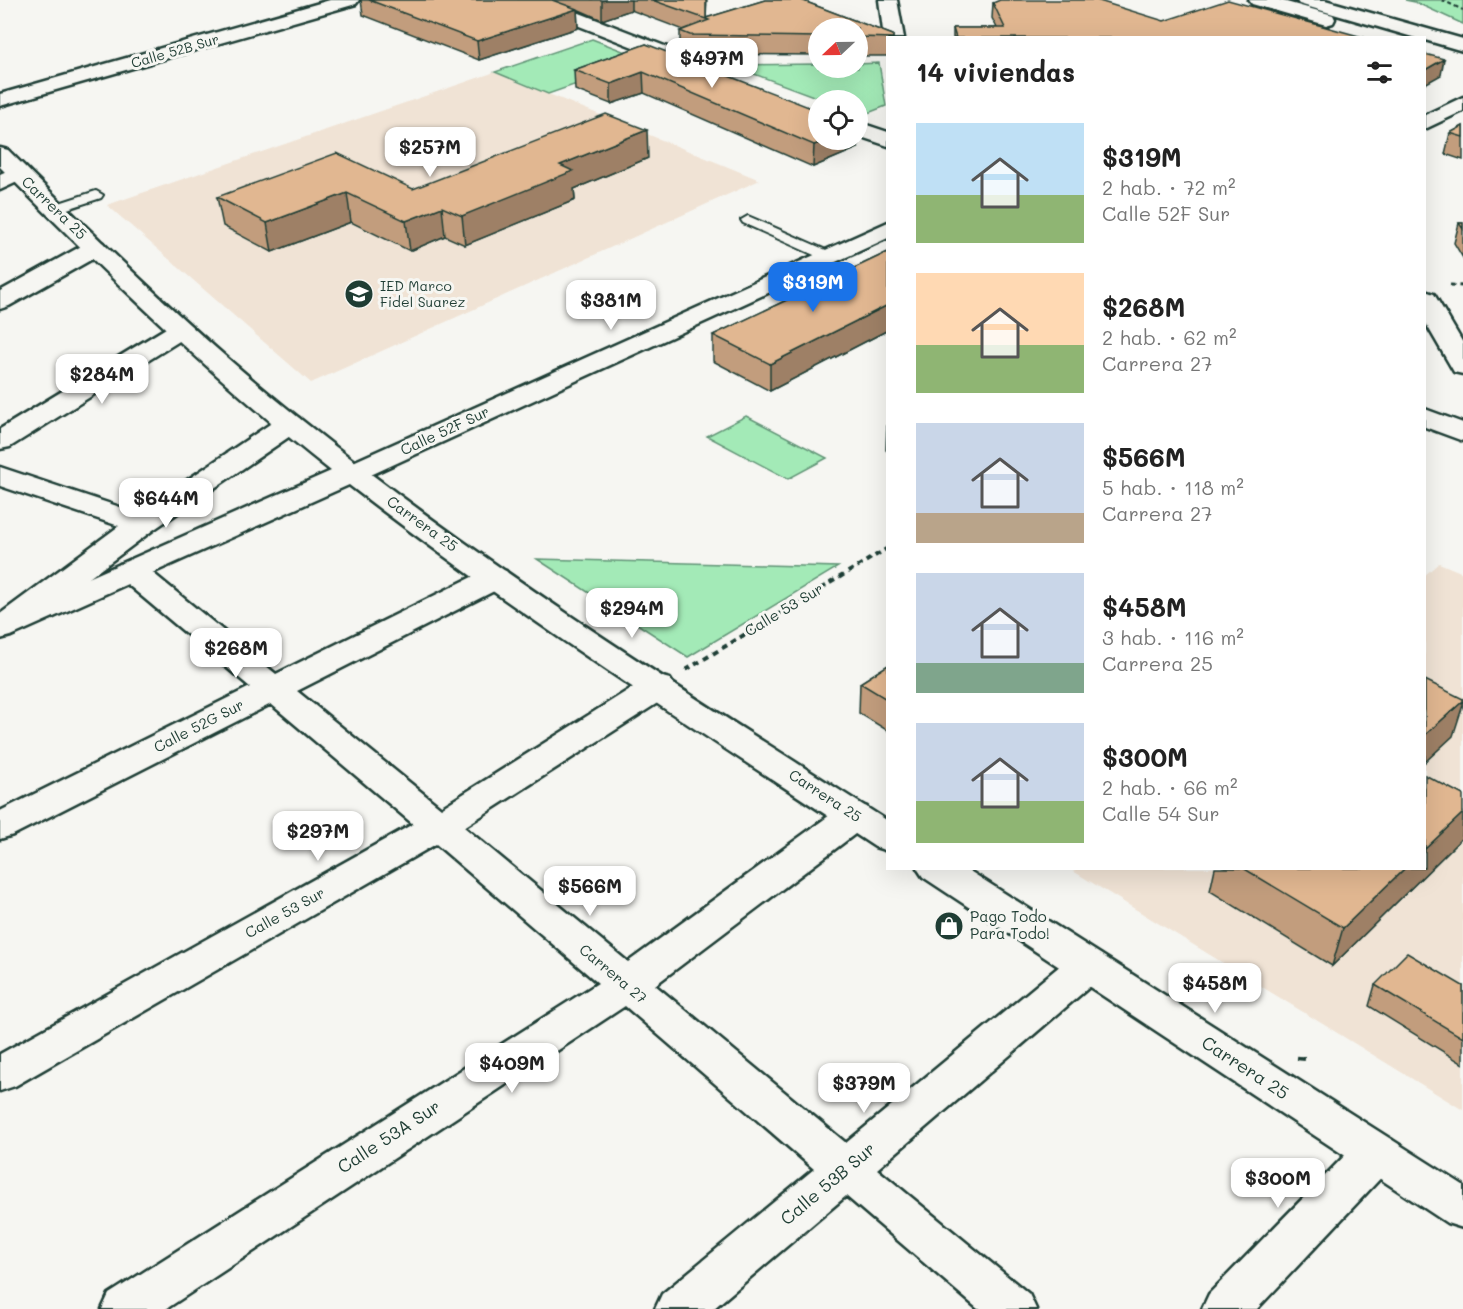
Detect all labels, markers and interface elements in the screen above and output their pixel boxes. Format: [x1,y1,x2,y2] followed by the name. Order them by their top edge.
[808,18,868,78] north arrow
[808,18,868,150] map controls
[129,29,221,72] street label: Calle 52B Sur
[670,38,754,89] pin: $497M
[680,44,744,70] text: $497M
[916,55,1075,89] text: 14 viviendas
[1363,56,1396,89] icon: filters
[808,90,868,150] button: locate
[388,127,472,178] pin: $257M
[399,133,461,159] text: $257M
[1102,140,1182,174] text: $319M
[964,147,1036,219] icon: home
[18,171,92,243] street label: Carrera 25
[1102,174,1236,200] text: 2 hab. · 72 m²
[1102,200,1230,226] text: Calle 52F Sur
[771,262,855,313] pin: $319M
[782,268,844,294] text: $319M
[380,276,466,311] place label: IED Marco Fidel Suarez
[343,278,375,310] school or university icon: IED Marco Fidel Suarez
[569,280,653,331] pin: $381M
[580,286,642,312] text: $381M
[1102,290,1186,324] text: $268M
[964,297,1036,369] icon: home
[1102,324,1237,350] text: 2 hab. · 62 m²
[1102,350,1212,376] text: Carrera 27
[60,354,144,405] pin: $284M
[70,360,134,386] text: $284M
[397,401,492,459] street label: Calle 52F Sur
[1102,440,1186,474] text: $566M
[964,447,1036,519] icon: home
[1102,474,1244,500] text: 5 hab. · 118 m²
[124,478,208,529] pin: $644M
[133,484,199,510] text: $644M
[383,491,462,556] street label: Carrera 25
[1102,500,1212,526] text: Carrera 27
[741,578,826,640] street label: Calle 53 Sur
[590,588,674,639] pin: $294M
[1102,590,1187,624] text: $458M
[600,594,664,620] text: $294M
[964,597,1036,669] icon: home
[1102,624,1244,650] text: 3 hab. · 116 m²
[194,628,278,679] pin: $268M
[204,634,268,660] text: $268M
[1102,650,1213,676] text: Carrera 25
[150,694,247,756] street label: Calle 52G Sur
[1102,740,1188,774] text: $300M
[964,747,1036,819] icon: home
[785,764,866,826] street label: Carrera 25
[1102,774,1238,800] text: 2 hab. · 66 m²
[1102,800,1220,826] text: Calle 54 Sur
[276,811,360,862] pin: $297M
[287,817,349,843] text: $297M
[548,866,632,917] pin: $566M
[558,872,622,898] text: $566M
[241,882,328,942] street label: Calle 53 Sur
[970,906,1050,943] place label: Pago Todo Para Todo!
[933,910,965,942] shop icon: Pago Todo Para Todo!
[576,939,652,1007] street label: Carrera 27
[1173,963,1257,1014] pin: $458M
[1182,969,1248,995] text: $458M
[1197,1030,1294,1104] street label: Carrera 25
[470,1043,554,1094] pin: $409M
[479,1049,545,1075] text: $409M
[822,1063,906,1114] pin: $379M
[832,1069,896,1095] text: $379M
[332,1094,445,1178] street label: Calle 53A Sur
[775,1136,880,1230] street label: Calle 53B Sur
[1236,1158,1320,1209] pin: $300M
[1245,1164,1311,1190] text: $300M

